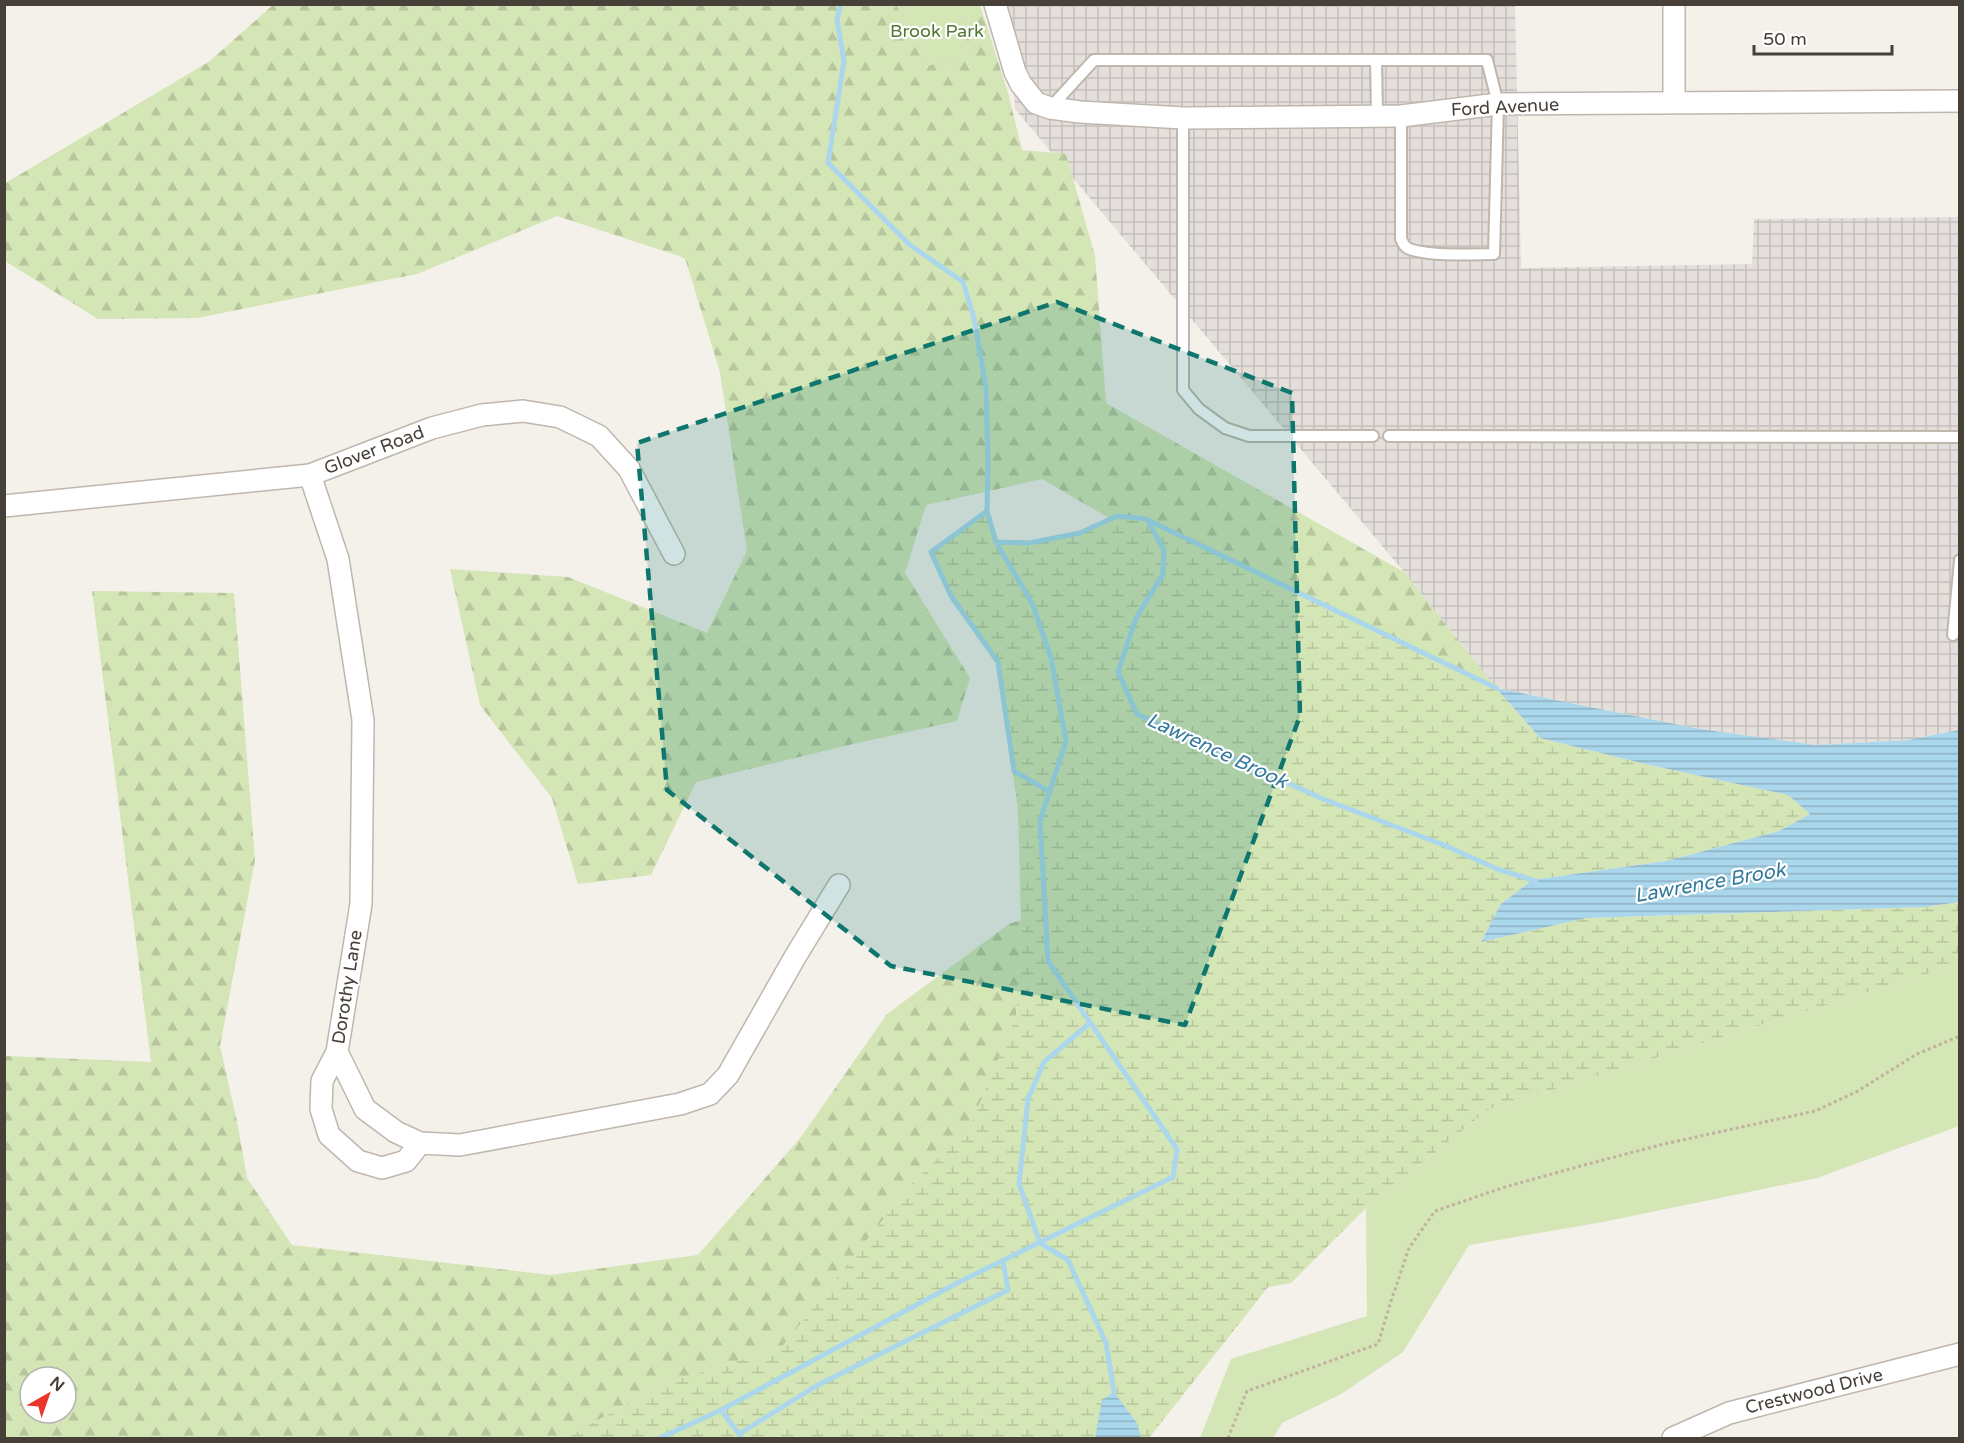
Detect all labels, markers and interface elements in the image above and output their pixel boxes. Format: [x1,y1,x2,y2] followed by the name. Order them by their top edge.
[1754,18,1892,56] scale bar
[890,20,984,42] park label: Brook Park
[1763,28,1807,50] text: 50 m
[1450,93,1560,121] street label: Ford Avenue
[321,421,427,479] street label: Glover Road
[1143,708,1293,795] water label: Lawrence Brook
[1633,858,1789,908] water label: Lawrence Brook
[327,928,367,1046] street label: Dorothy Lane
[1743,1363,1885,1419] street label: Crestwood Drive
[18,1365,78,1425] north arrow
[46,1372,68,1396] text: N

